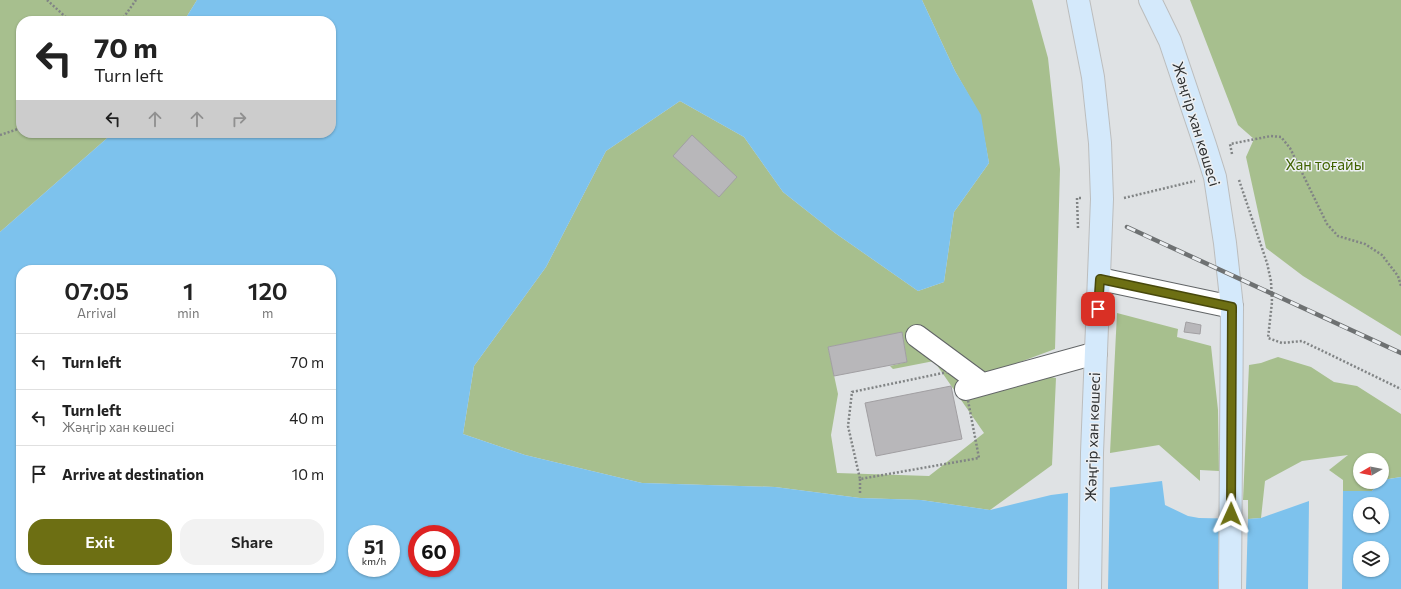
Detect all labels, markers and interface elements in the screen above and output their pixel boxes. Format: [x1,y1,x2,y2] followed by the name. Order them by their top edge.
[94,30,158,64] text: 70 m
[28,32,80,84] icon: left
[1169,59,1225,188] street label: Жәңгір хан көшесі
[94,64,163,86] text: Turn left
[102,108,124,130] icon: left
[144,108,166,130] icon: ahead
[186,108,208,130] icon: ahead
[228,108,250,130] icon: right
[1285,155,1365,173] park label: Хан тоғайы
[64,276,129,305] text: 07:05
[183,276,194,305] text: 1
[248,276,288,305] text: 120
[1081,292,1115,326] pin
[1087,298,1109,320] icon: arrive
[77,305,116,321] text: Arrival
[177,305,199,321] text: min
[262,305,273,321] text: m
[28,351,50,373] icon: left
[62,353,121,371] text: Turn left
[290,353,324,371] text: 70 m
[1081,372,1103,502] street label: Жәңгір хан көшесі
[62,401,121,419] text: Turn left
[28,407,50,429] icon: left
[289,409,324,427] text: 40 m
[62,419,174,435] text: Жәңгір хан көшесі
[1353,453,1389,489] north arrow
[1353,453,1389,577] map controls
[28,463,50,485] icon: arrive
[62,465,204,483] text: Arrive at destination
[292,465,324,483] text: 10 m
[1210,493,1252,535] position arrow
[1353,497,1389,533] button: search
[28,519,172,565] button: Exit
[180,519,324,565] button: Share
[408,525,460,577] speed limit sign: 60
[364,534,384,558] text: 51
[1353,541,1389,577] button: layers
[362,555,386,567] text: km/h

